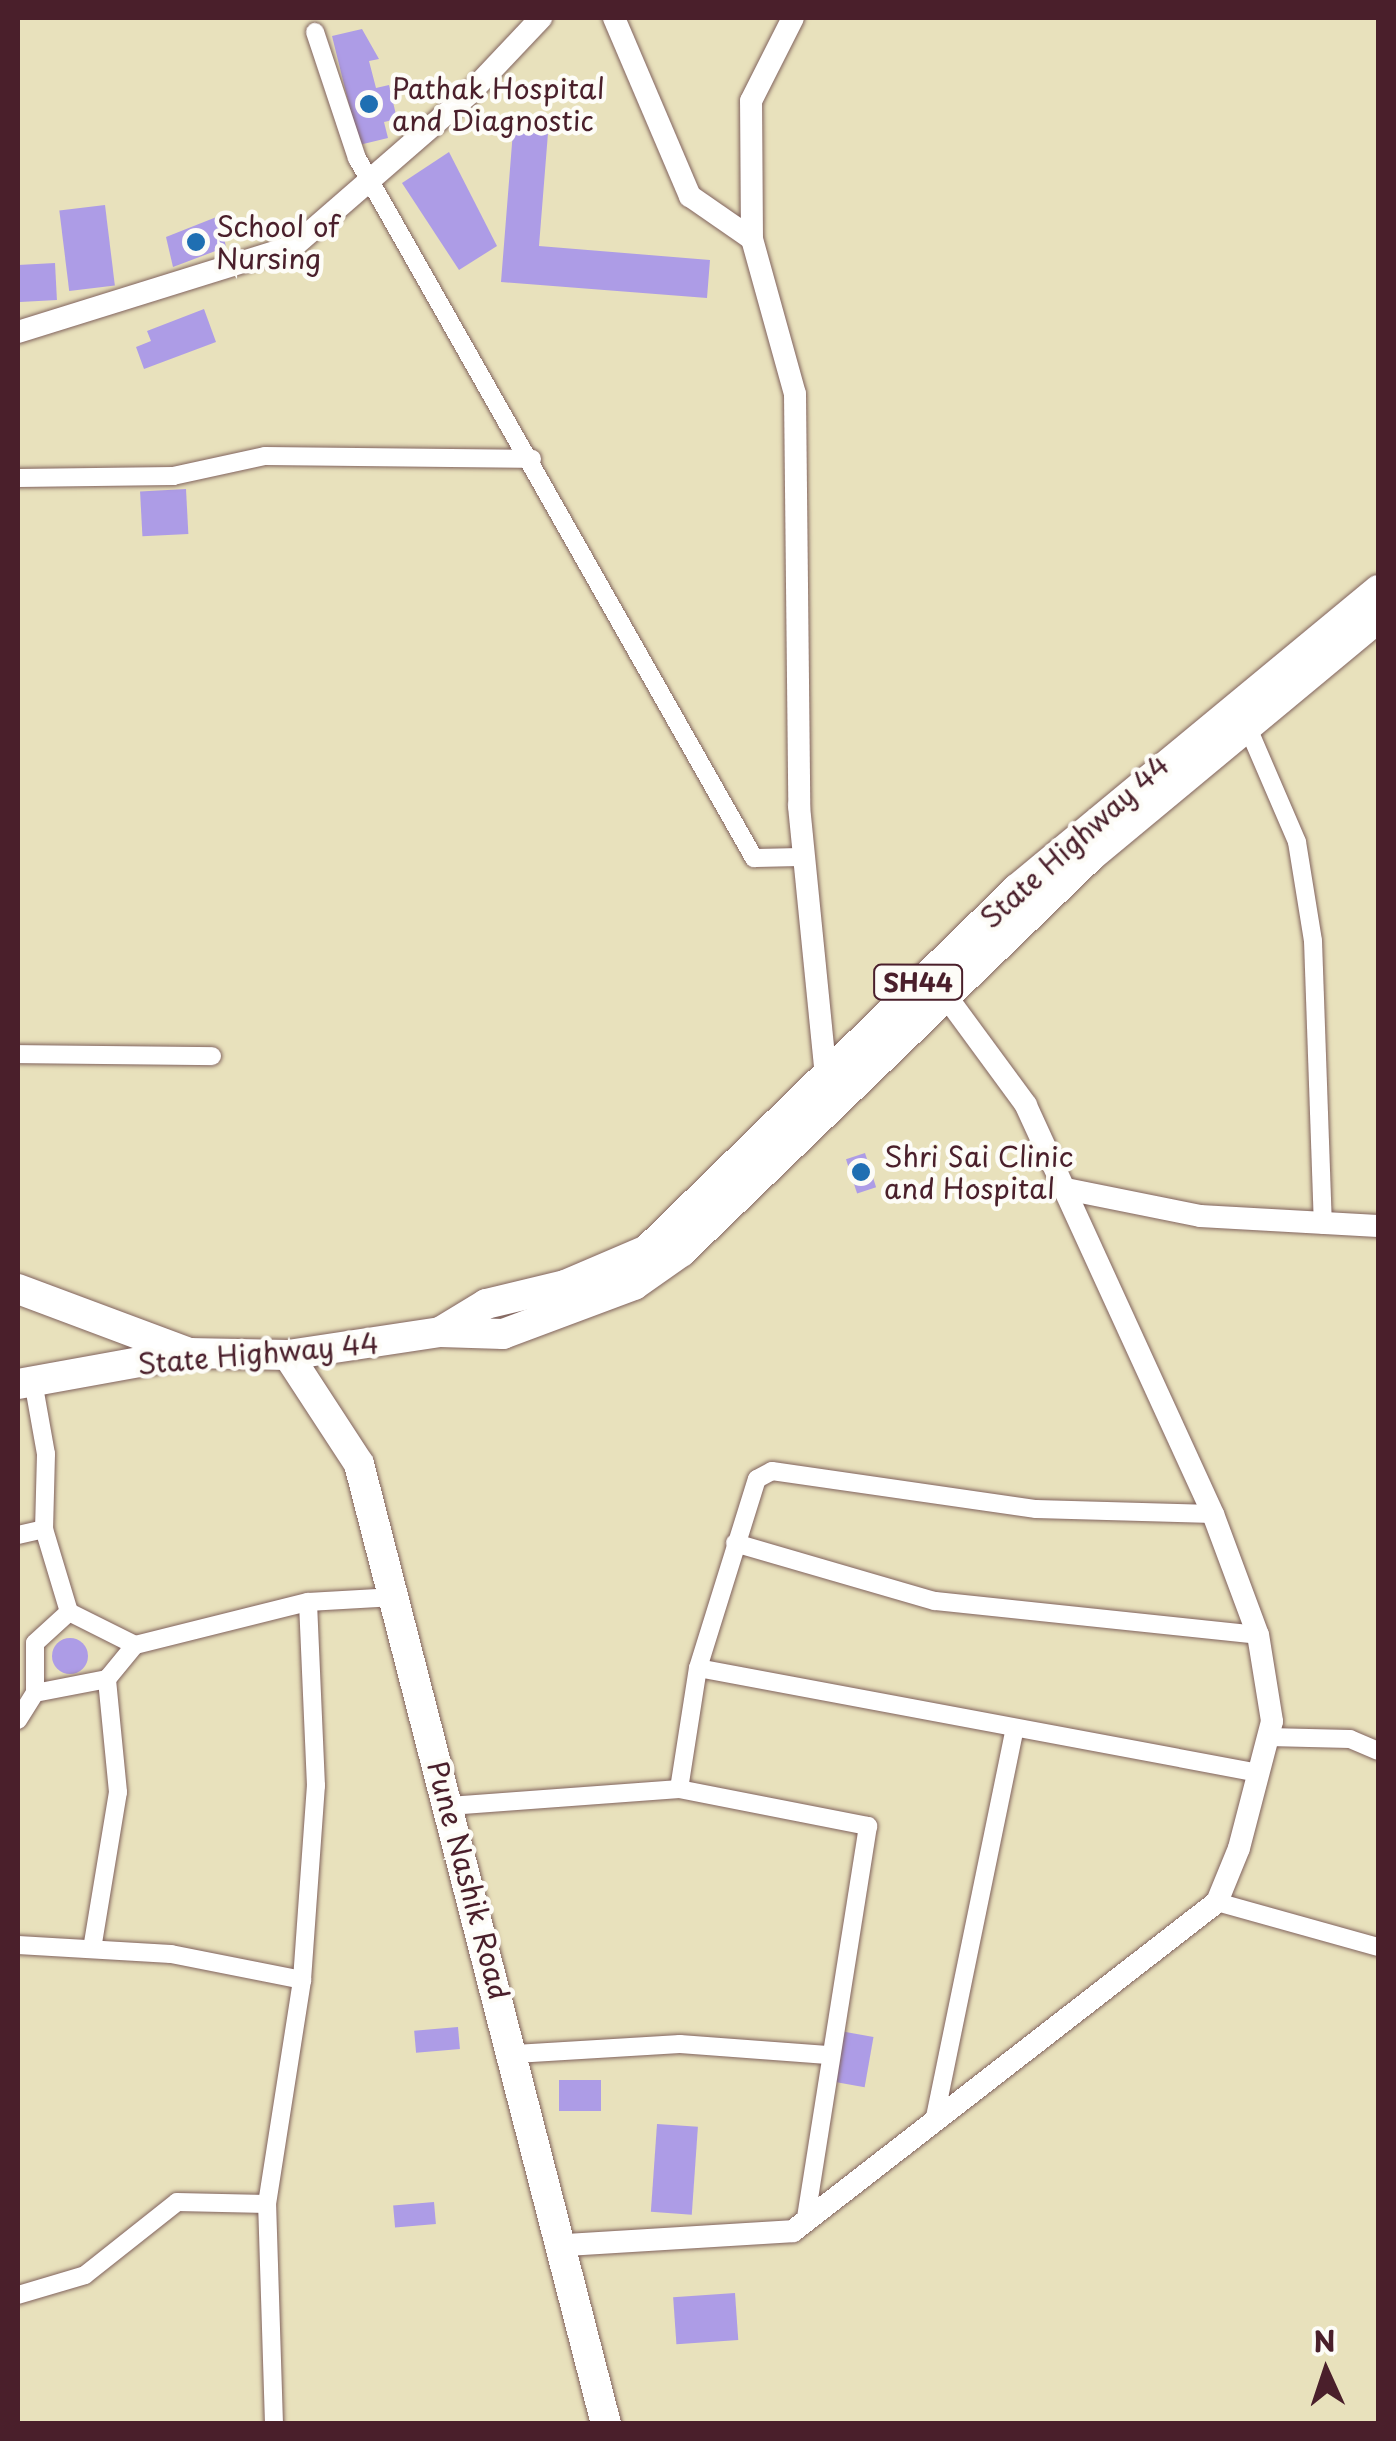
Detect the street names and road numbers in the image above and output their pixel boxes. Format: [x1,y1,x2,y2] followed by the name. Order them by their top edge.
[972,747,1176,935] street label: State Highway 44
[873,962,963,1002] road number: SH44
[135,1326,381,1380] street label: State Highway 44
[421,1757,517,2003] street label: Pune Nashik Road

